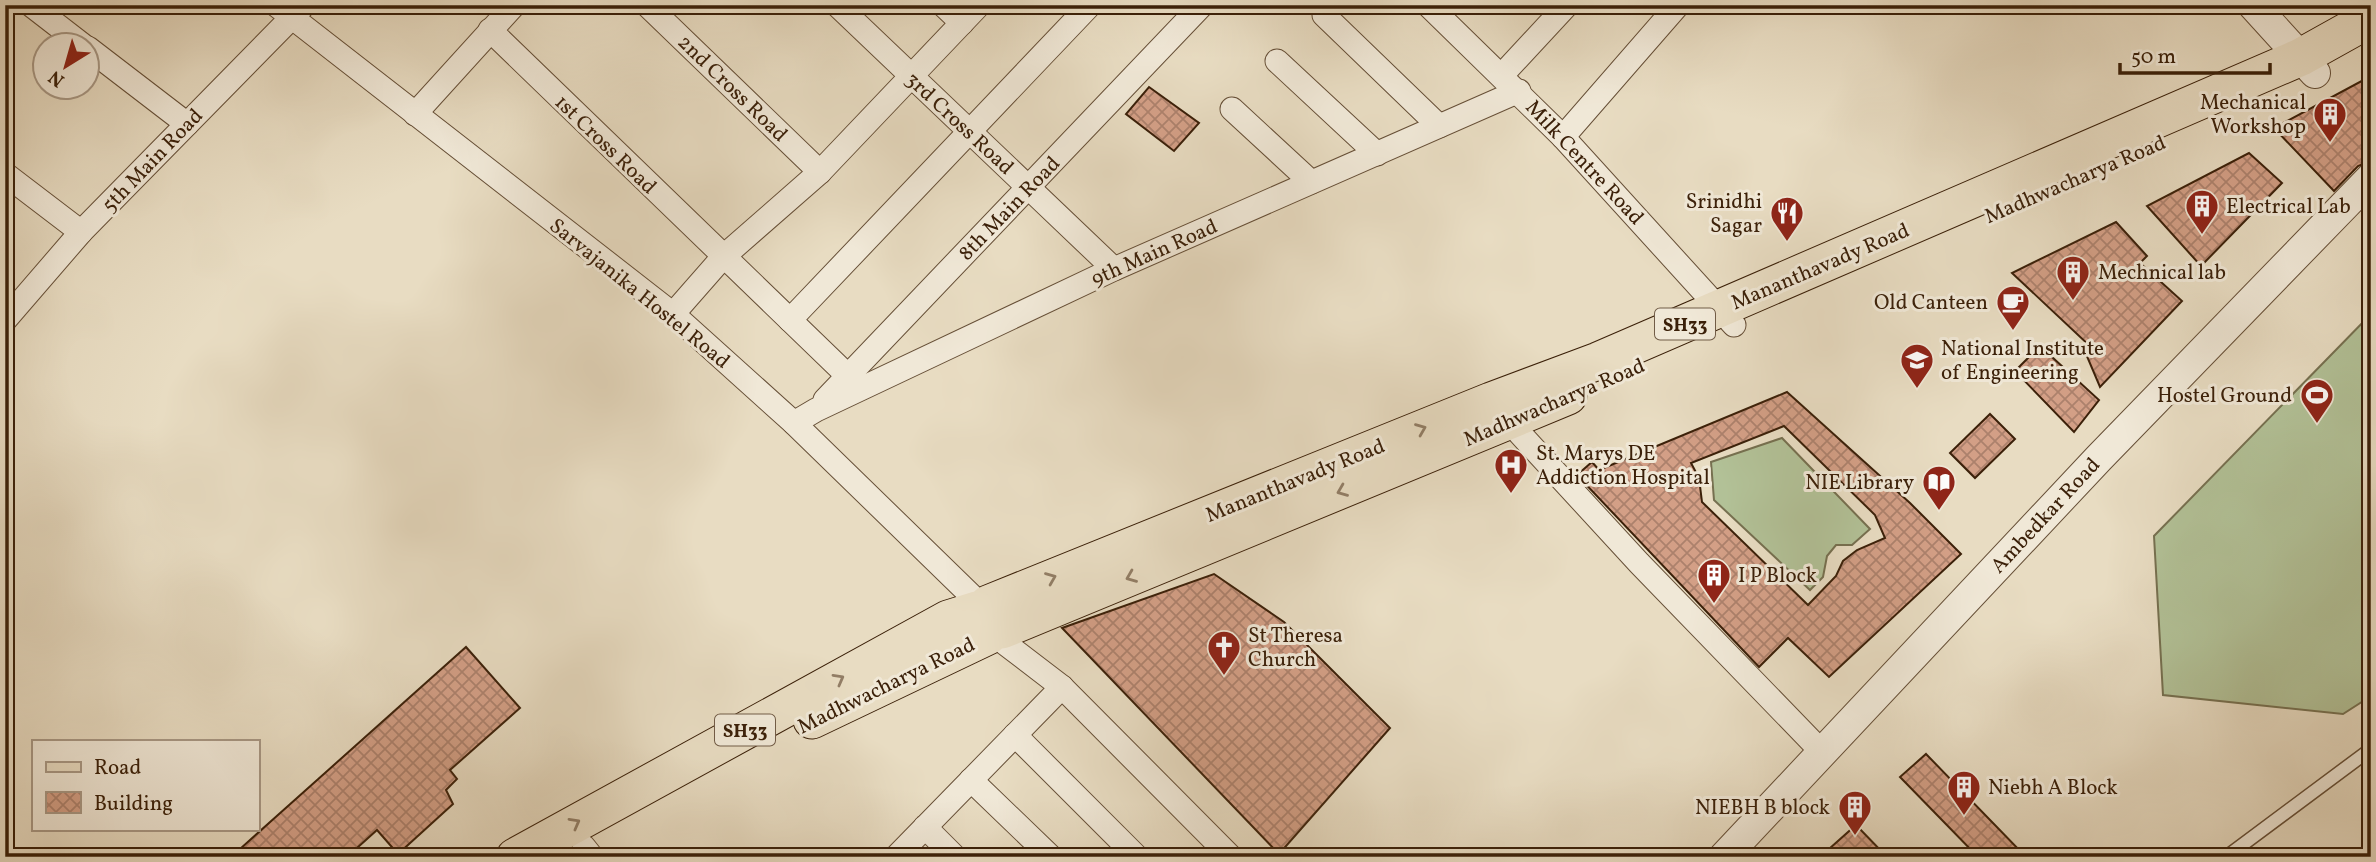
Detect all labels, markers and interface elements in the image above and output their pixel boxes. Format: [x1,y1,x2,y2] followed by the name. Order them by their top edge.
[670,29,794,149] street label: 2nd Cross Road
[32,32,102,102] north arrow
[2120,32,2271,76] scale bar
[2131,43,2176,72] text: 50 m
[43,63,70,93] text: N
[898,66,1020,182] street label: 3rd Cross Road
[547,89,663,201] street label: 1st Cross Road
[2200,89,2306,142] place label: Mechanical Workshop
[1518,94,1650,232] street label: Milk Centre Road
[2311,95,2349,144] building icon: Mechanical Workshop
[96,103,210,220] street label: 5th Main Road
[1980,129,2171,232] street label: Madhwacharya Road
[953,150,1067,268] street label: 8th Main Road
[2183,187,2221,236] building icon: Electrical Lab
[1686,188,1762,241] place label: Srinidhi Sagar
[2226,193,2351,222] place label: Electrical Lab
[1768,194,1806,243] restaurant icon: Srinidhi Sagar
[543,212,736,376] street label: Sarvajanika Hostel Road
[1087,213,1222,294] street label: 9th Main Road
[1727,217,1914,318] street label: Mananthavady Road
[2054,253,2092,302] building icon: Mechnical lab
[2098,259,2226,288] place label: Mechnical lab
[1994,283,2032,332] cafe icon: Old Canteen
[1874,289,1988,318] place label: Old Canteen
[1655,308,1715,340] road number: SH33
[1941,335,2104,388] place label: National Institute of Engineering
[1898,341,1936,390] school or university icon: National Institute of Engineering
[1459,352,1650,455] street label: Madhwacharya Road
[2298,376,2336,425] sports icon: Hostel Ground
[2157,382,2292,411] place label: Hostel Ground
[1414,423,1426,437] one-way arrow
[1202,432,1390,531] street label: Mananthavady Road
[1536,440,1710,493] place label: St. Marys DE Addiction Hospital
[1492,446,1530,495] hospital icon: St. Marys DE Addiction Hospital
[1985,452,2108,580] street label: Ambedkar Road
[1920,463,1958,512] library icon: NIE Library
[1805,469,1915,498] place label: NIE Library
[1336,482,1348,496] one-way arrow
[1695,556,1733,605] building icon: I P Block
[1738,562,1817,591] place label: I P Block
[1126,569,1138,583] one-way arrow
[1044,572,1056,586] one-way arrow
[1248,622,1343,675] place label: St Theresa Church
[1205,628,1243,677] church icon: St Theresa Church
[793,631,980,742] street label: Madhwacharya Road
[832,674,844,687] one-way arrow
[715,715,775,746] road number: SH33
[32,740,259,830] legend
[94,754,141,783] text: Road
[1945,768,1983,817] building icon: Niebh A Block
[1988,774,2118,803] place label: Niebh A Block
[1836,788,1874,837] building icon: NIEBH B block
[94,790,173,819] text: Building
[1695,794,1831,823] place label: NIEBH B block
[567,818,580,831] one-way arrow

